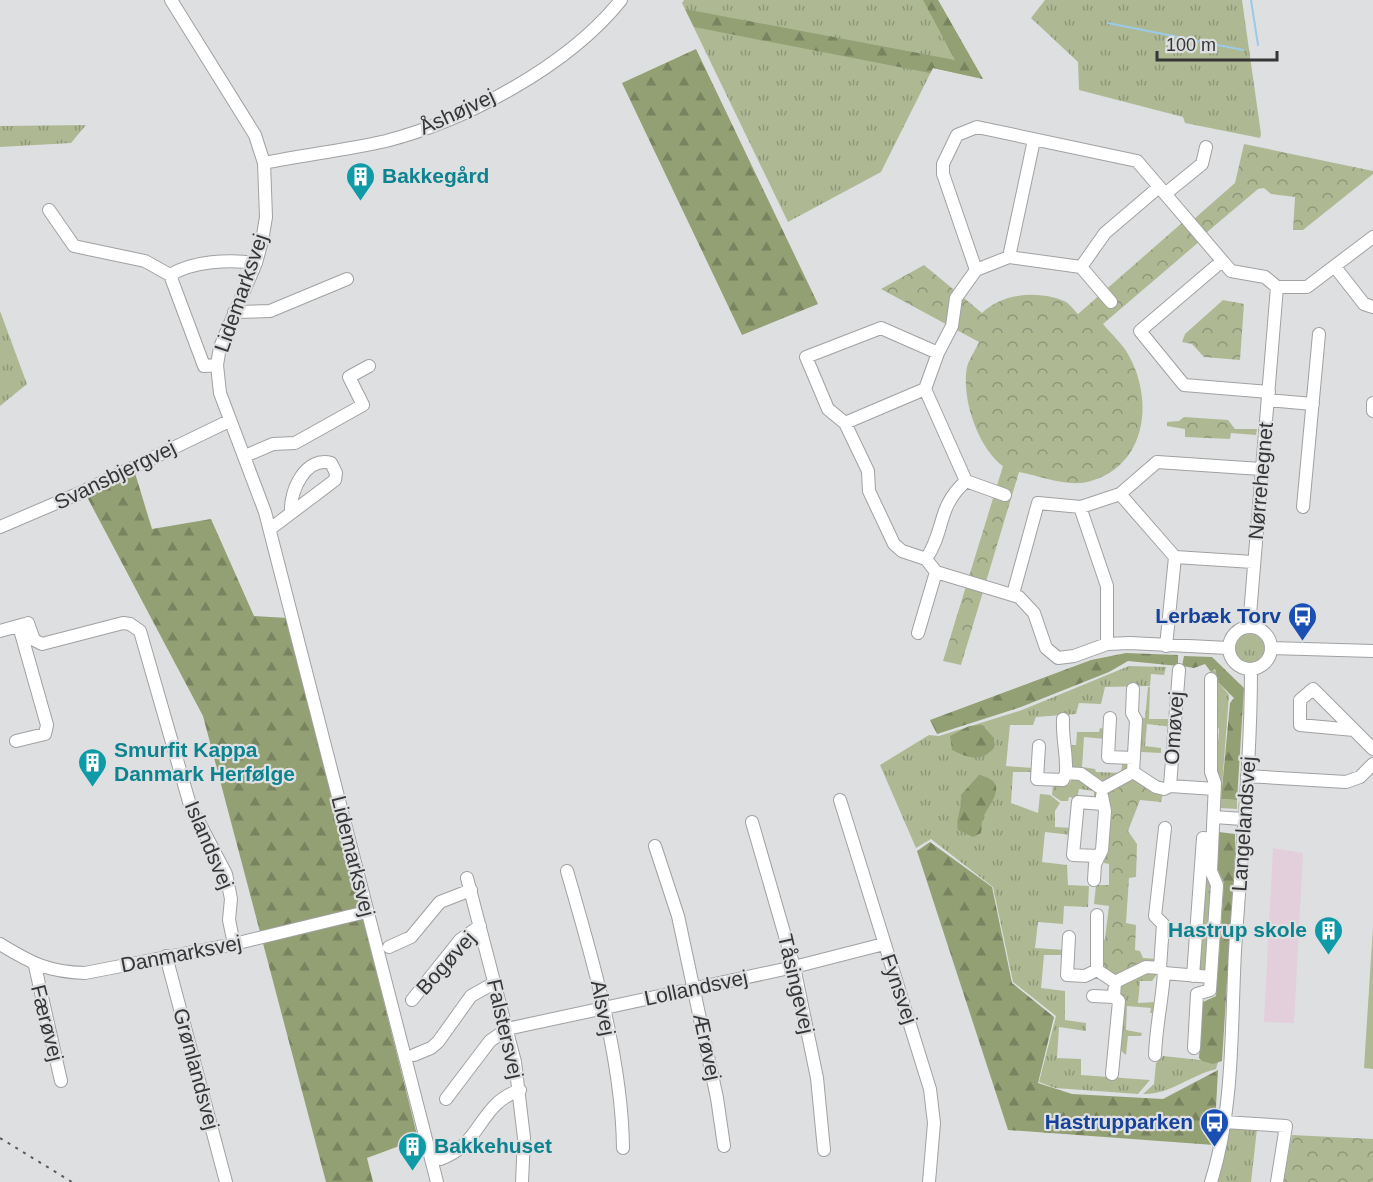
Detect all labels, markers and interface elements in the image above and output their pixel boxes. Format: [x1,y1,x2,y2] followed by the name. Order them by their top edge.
[1157,24,1277,62] scale bar
[1166,35,1216,55] text: 100 m
[415,84,498,139] street label: Åshøjvej
[345,160,377,202] building icon: Bakkegård
[382,164,489,187] place label: Bakkegård
[210,231,272,355] street label: Lidemarksvej
[1244,421,1277,541] street label: Nørrehegnet
[50,435,179,514] street label: Svansbjergvej
[1286,600,1318,642] bus stop icon: Lerbæk Torv
[1155,604,1281,627] place label: Lerbæk Torv
[1159,691,1188,765] street label: Omøvej
[114,738,295,785] place label: Smurfit Kappa Danmark Herfølge
[77,746,109,788] building icon: Smurfit Kappa Danmark Herfølge
[1227,756,1260,892] street label: Langelandsvej
[327,793,380,919] street label: Lidemarksvej
[181,797,238,892] street label: Islandsvej
[1312,914,1344,956] building icon: Hastrup skole
[1168,918,1307,941] place label: Hastrup skole
[411,926,480,999] street label: Bogøvej
[119,931,243,976] street label: Danmarksvej
[774,932,819,1036] street label: Tåsingevej
[877,951,922,1027] street label: Fynsvej
[642,965,750,1010] street label: Lollandsvej
[483,977,528,1081] street label: Falstersvej
[587,978,620,1038] street label: Alsvej
[27,982,68,1064] street label: Færøvej
[169,1006,224,1132] street label: Grønlandsvej
[689,1011,726,1082] street label: Ærøvej
[1198,1106,1230,1148] bus stop icon: Hastrupparken
[1045,1110,1193,1133] place label: Hastrupparken
[397,1130,429,1172] building icon: Bakkehuset
[434,1134,552,1157] place label: Bakkehuset

